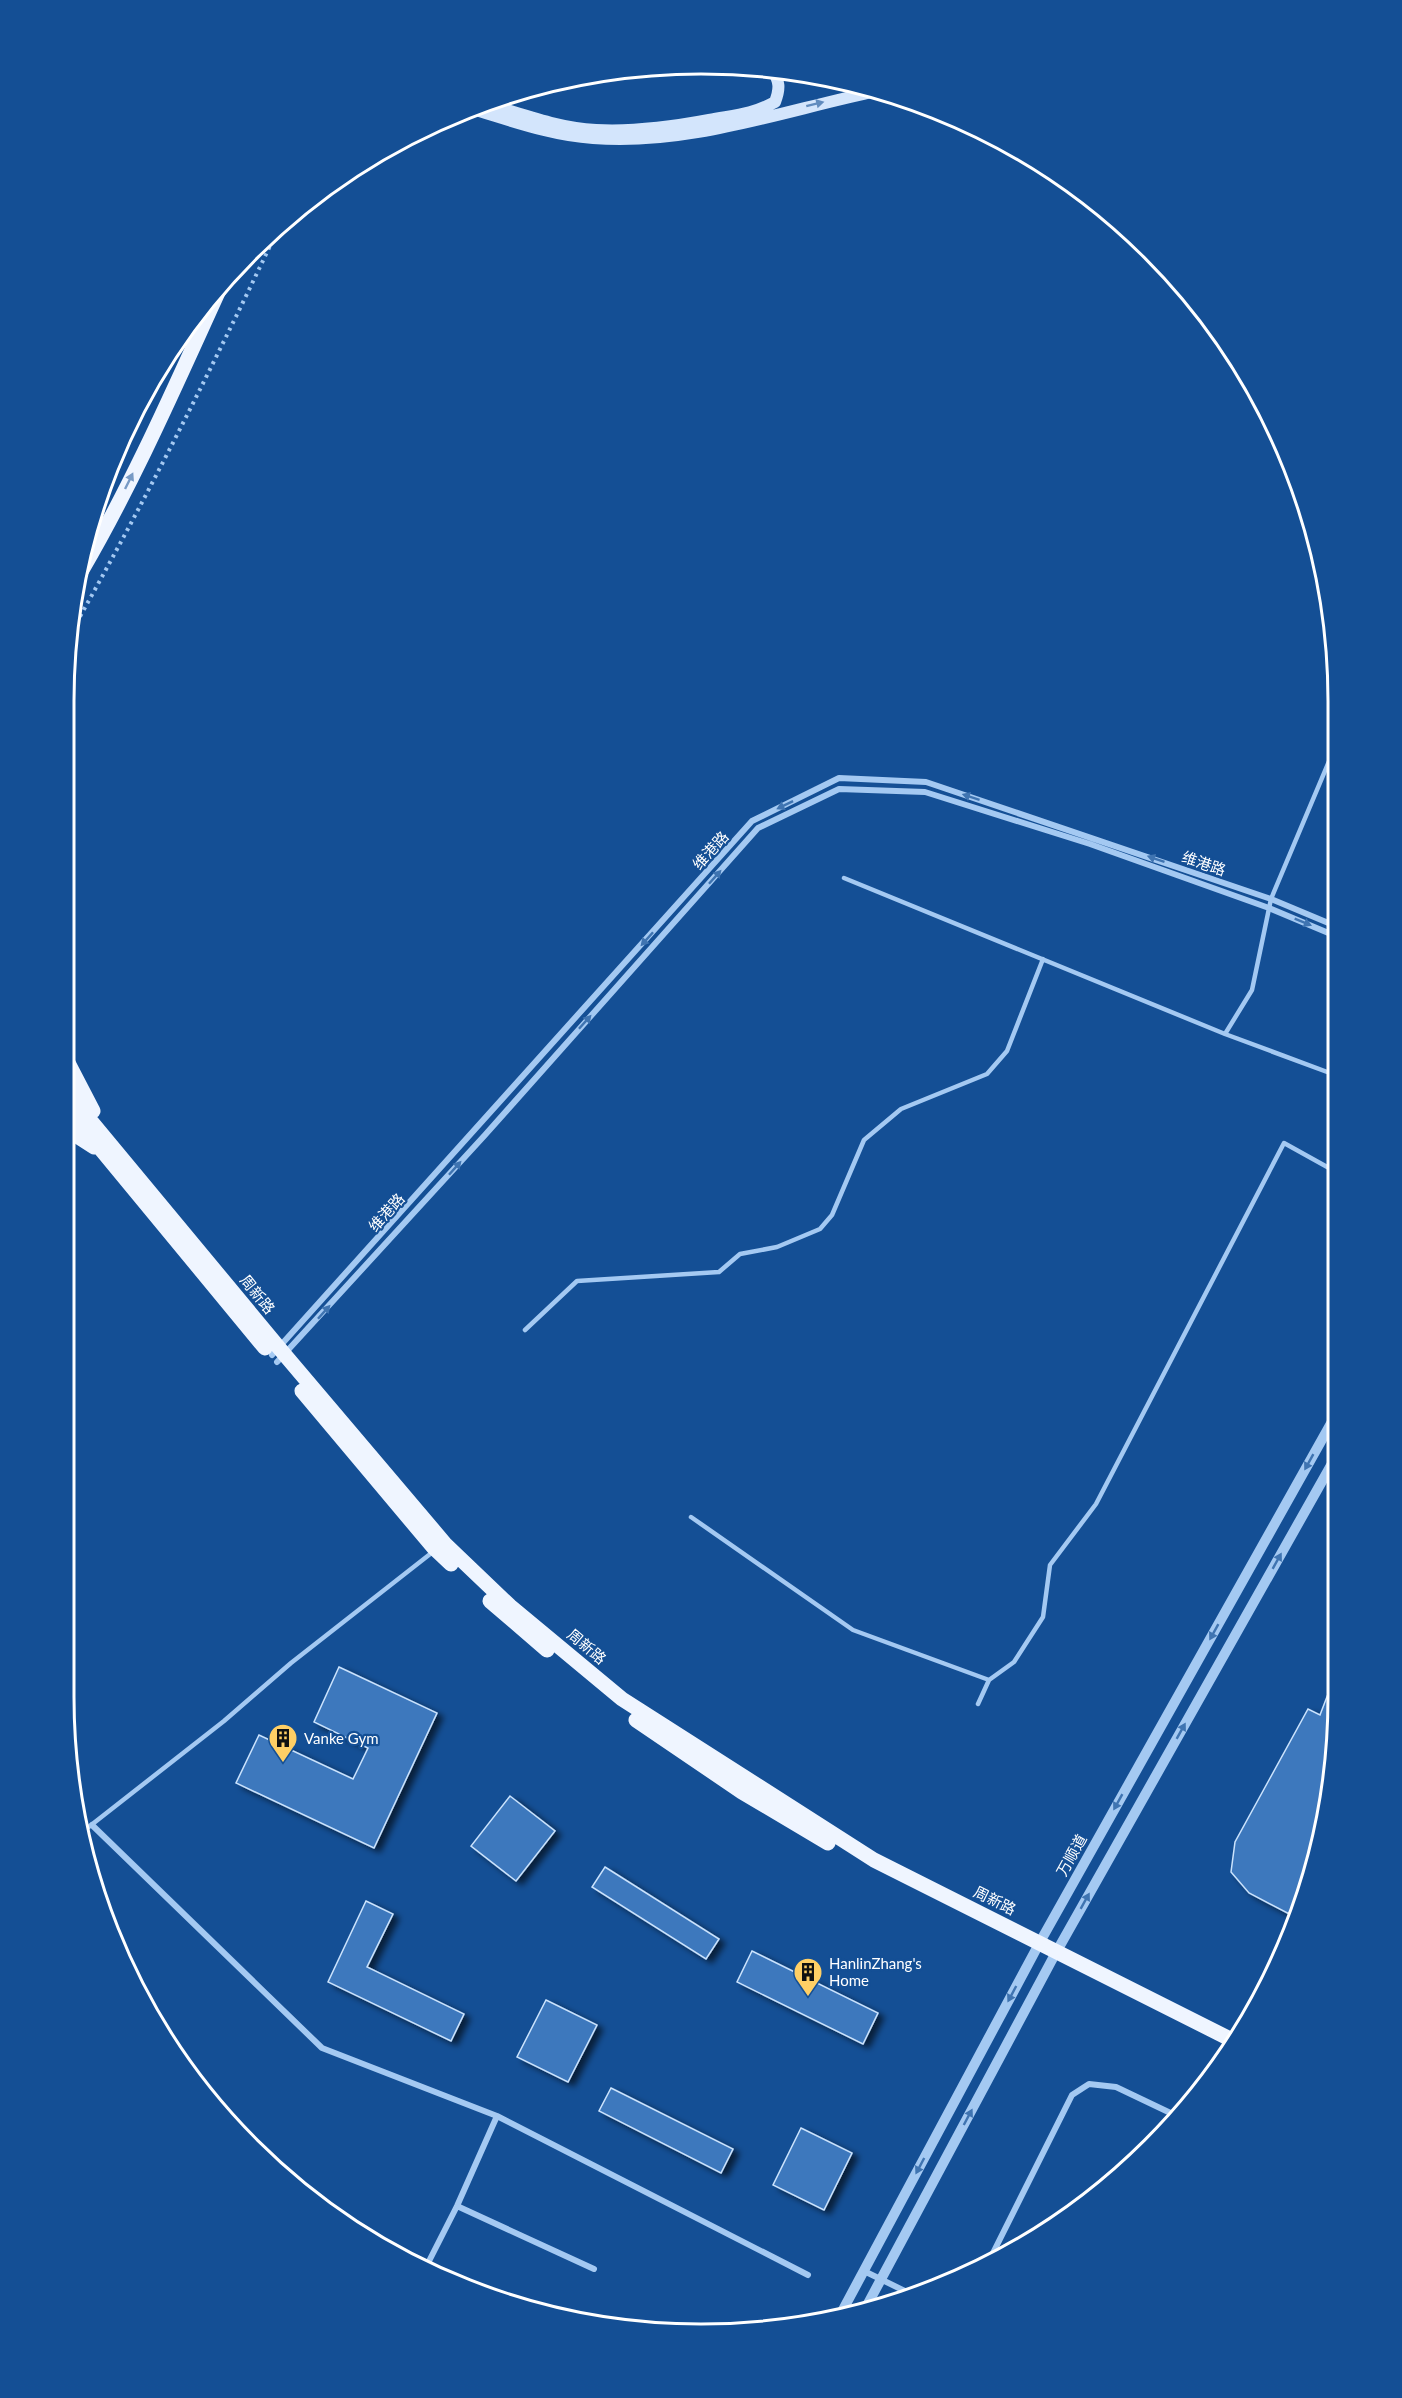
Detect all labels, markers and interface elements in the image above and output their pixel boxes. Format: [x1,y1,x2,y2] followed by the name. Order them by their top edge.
[806,99,824,109] one-way arrow
[124,473,133,490] one-way arrow
[962,792,980,801] one-way arrow
[776,800,793,809] one-way arrow
[688,827,732,873] street label: 维港路
[1180,847,1228,879] street label: 维港路
[1147,854,1165,864] one-way arrow
[708,870,721,885] one-way arrow
[1295,917,1313,927] one-way arrow
[641,931,654,946] one-way arrow
[578,1015,592,1030] one-way arrow
[448,1160,462,1175] one-way arrow
[364,1189,408,1235] street label: 维港路
[237,1271,279,1317] street label: 周新路
[317,1305,330,1320] one-way arrow
[1304,1454,1314,1471] one-way arrow
[1271,1553,1282,1569] one-way arrow
[1208,1624,1219,1640] one-way arrow
[564,1625,610,1667] street label: 周新路
[267,1722,299,1764] building icon: Vanke Gym
[1176,1722,1186,1739] one-way arrow
[304,1729,379,1747] place label: Vanke Gym
[1113,1794,1123,1811] one-way arrow
[1052,1831,1090,1879] street label: 万顺道
[971,1882,1019,1918] street label: 周新路
[1080,1892,1090,1909] one-way arrow
[829,1954,922,1989] place label: HanlinZhang's Home
[792,1956,824,1998] building icon: HanlinZhang's Home
[1007,1986,1017,2003] one-way arrow
[963,2108,973,2125] one-way arrow
[915,2158,925,2175] one-way arrow

